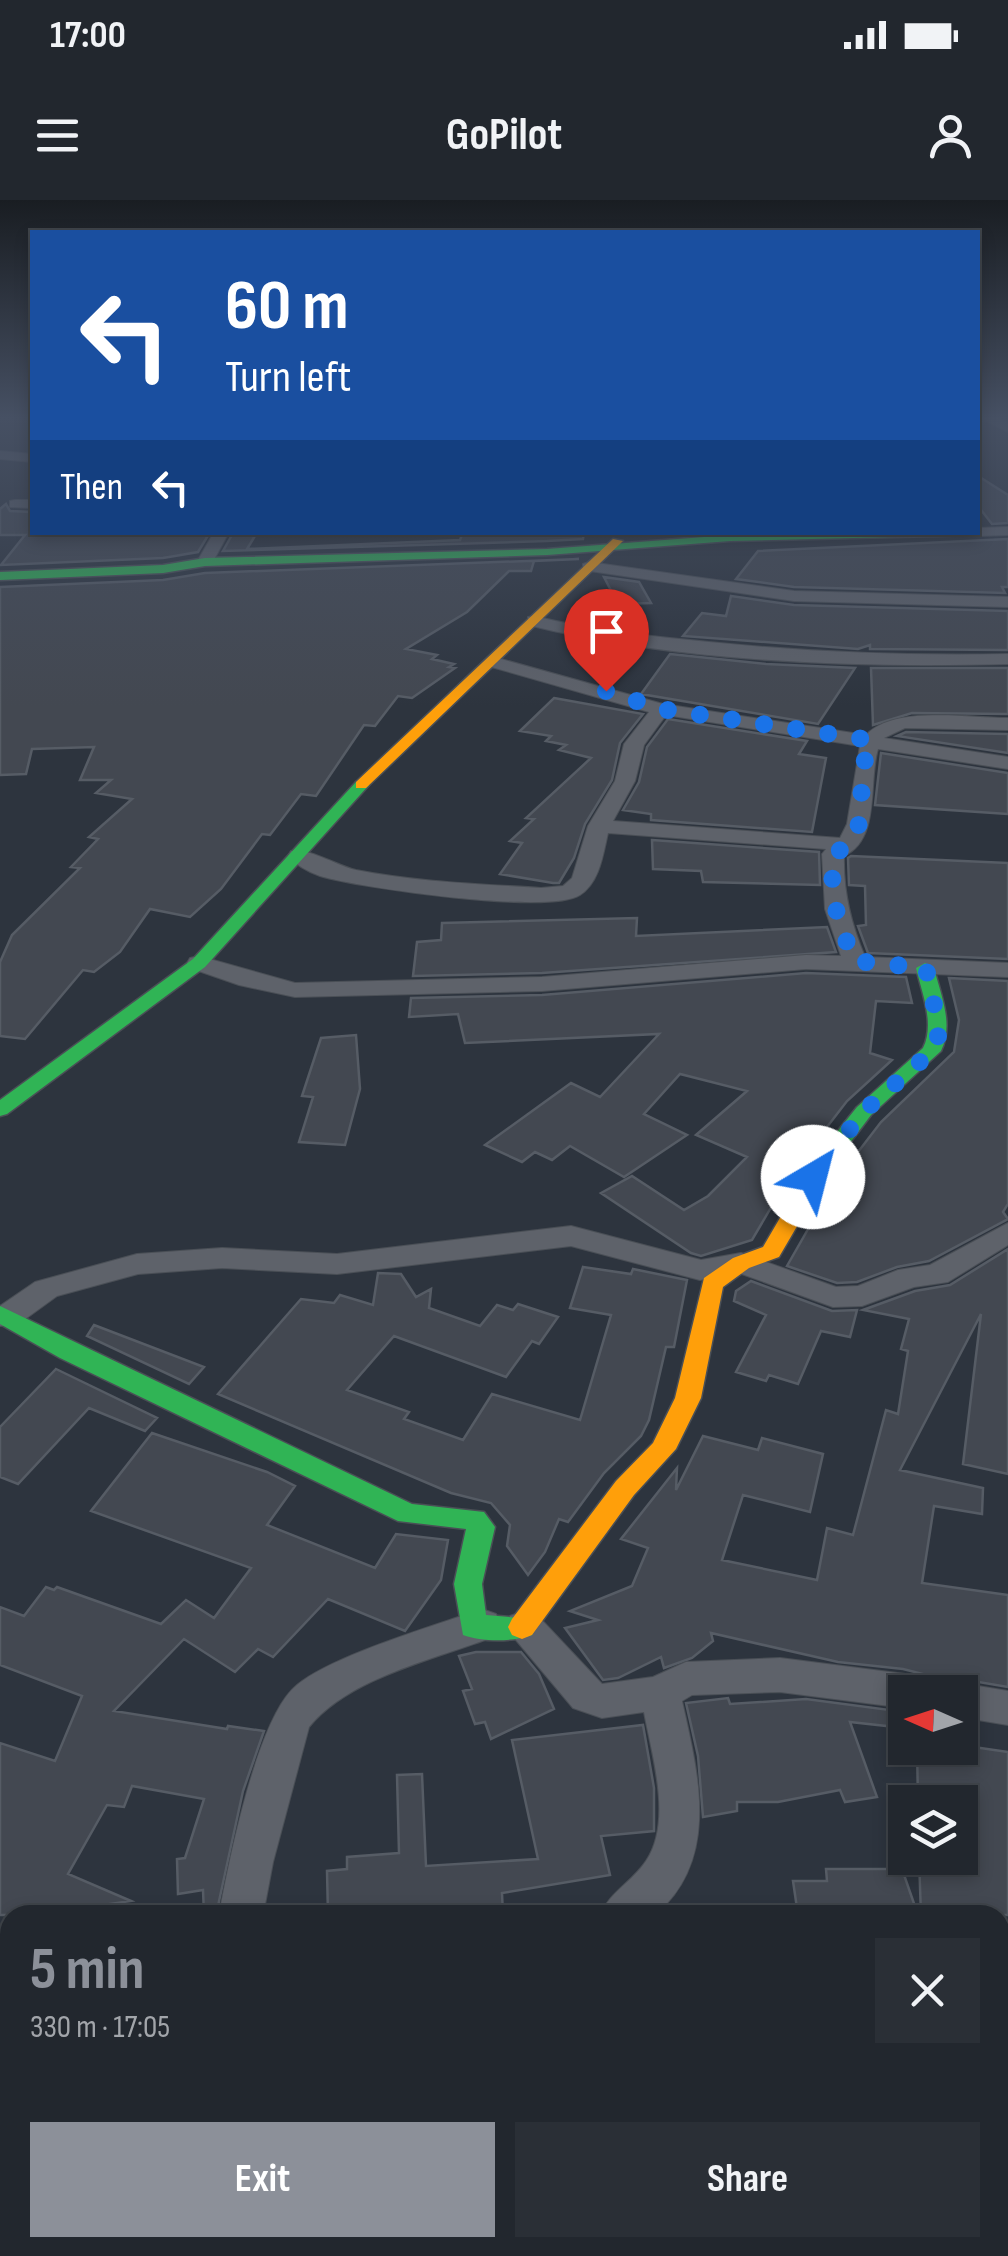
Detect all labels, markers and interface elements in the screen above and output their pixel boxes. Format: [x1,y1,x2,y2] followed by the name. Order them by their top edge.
[50,13,126,58] text: 17:00
[30,108,85,163] icon: menu
[446,108,562,163] text: GoPilot
[923,108,978,163] icon: person
[225,265,349,349] text: 60 m
[60,270,190,400] icon: left
[225,350,351,405] text: Turn left
[143,460,198,515] icon: left
[60,465,123,510] text: Then
[564,589,649,692] pin
[579,604,634,659] icon: arrive
[761,1125,865,1229] position arrow
[888,1675,978,1765] north arrow
[888,1675,978,1875] map controls
[888,1785,978,1875] button: layers
[30,1934,144,2006] text: 5 min
[875,1938,980,2043] button: close
[30,2008,170,2047] text: 330 m · 17:05
[30,2122,495,2237] button: Exit
[515,2122,980,2237] button: Share

